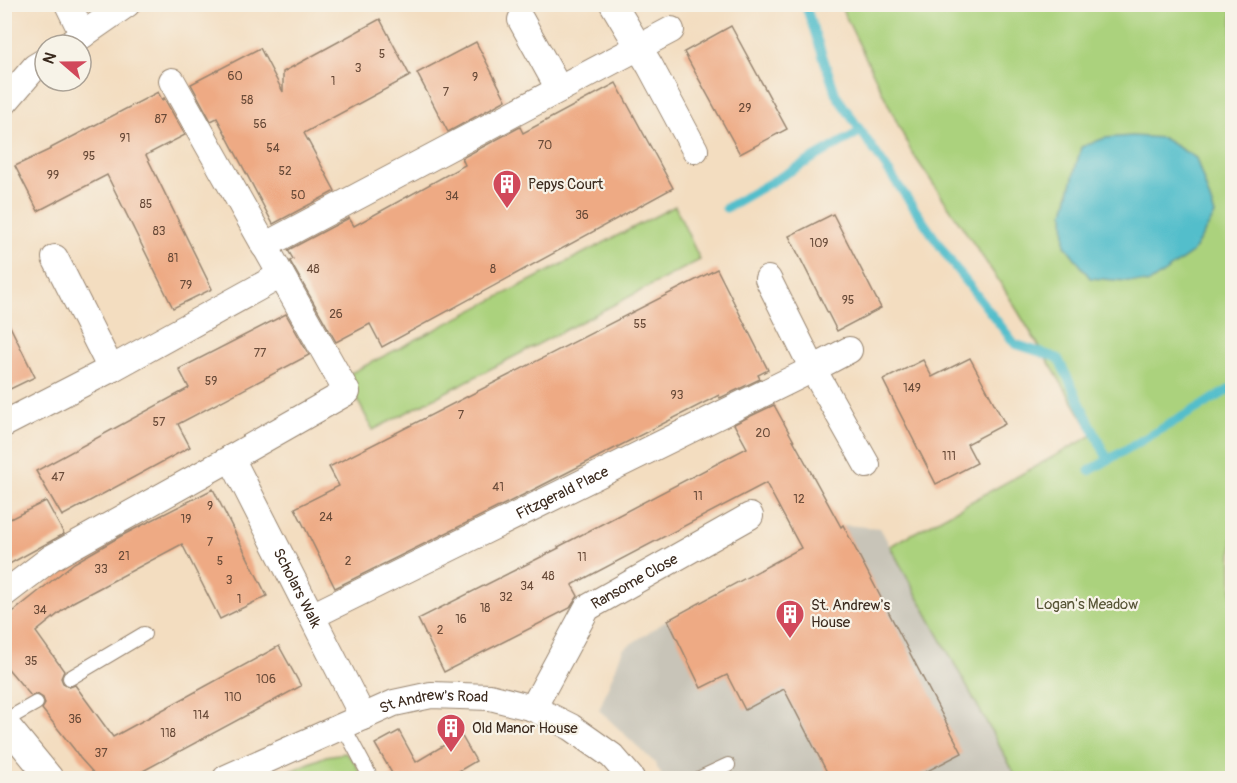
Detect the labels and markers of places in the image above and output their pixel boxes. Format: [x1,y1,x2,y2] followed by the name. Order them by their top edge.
[491,168,523,210] building icon: Pepys Court
[528,175,604,194] place label: Pepys Court
[811,596,890,632] place label: St. Andrew's House
[774,598,806,640] building icon: St. Andrew's House
[435,712,467,754] building icon: Old Manor House
[472,719,578,738] place label: Old Manor House

